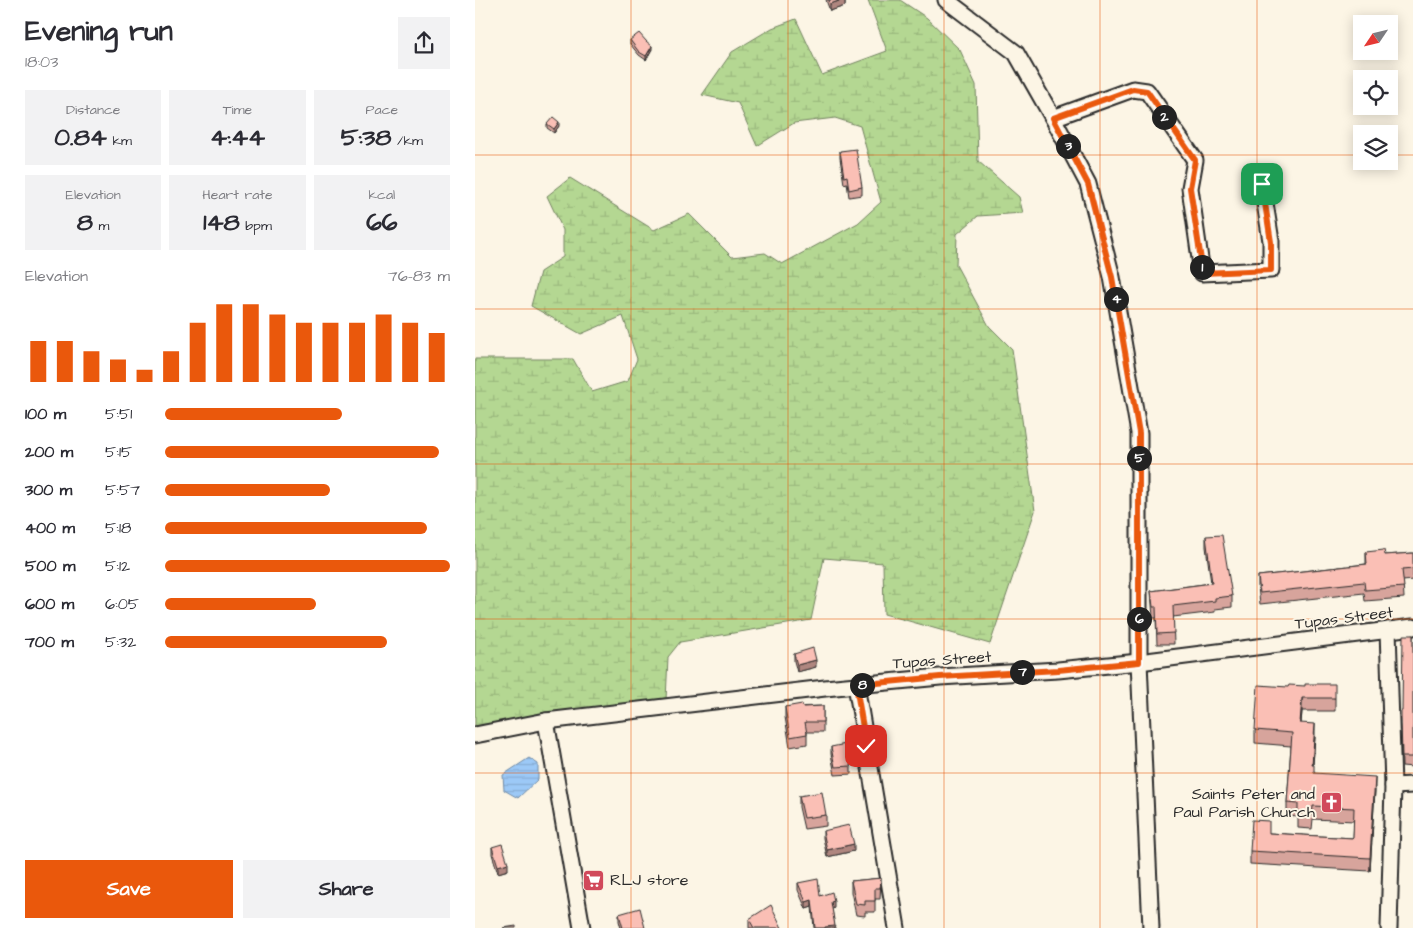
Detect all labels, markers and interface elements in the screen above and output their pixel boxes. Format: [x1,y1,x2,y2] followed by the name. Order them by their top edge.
[25,12,173,51] text: Evening run
[1353,15,1397,60] north arrow
[1353,15,1398,170] map controls
[398,17,450,69] button: share
[25,51,58,73] text: 18:03
[1353,70,1398,115] button: locate
[66,100,120,120] text: Distance
[223,100,252,120] text: Time
[366,100,398,120] text: Pace
[1151,104,1177,130] pin: 2
[1160,107,1169,127] text: 2
[54,120,107,155] text: 0.84
[210,120,265,155] text: 4:44
[341,120,391,155] text: 5:38
[1353,125,1398,170] button: layers
[107,131,132,151] text: km
[391,131,423,151] text: /km
[1055,134,1081,158] pin: 3
[1065,136,1072,156] text: 3
[1241,163,1283,205] pin
[1248,170,1276,198] icon: arrive
[66,185,121,205] text: Elevation
[202,185,273,205] text: Heart rate
[368,185,395,205] text: kcal
[77,205,93,240] text: 8
[203,205,240,240] text: 148
[366,205,398,240] text: 66
[93,216,110,236] text: m
[240,216,272,236] text: bpm
[1189,254,1215,280] pin: 1
[1202,257,1203,277] text: 1
[25,265,88,287] text: Elevation
[388,265,450,287] text: 76–83 m
[1103,286,1129,312] pin: 4
[1112,289,1121,309] text: 4
[25,403,66,425] text: 100 m
[105,403,132,425] text: 5:51
[25,441,73,463] text: 200 m
[105,441,132,463] text: 5:15
[1127,446,1151,470] pin: 5
[1135,448,1144,468] text: 5
[25,479,72,501] text: 300 m
[105,479,140,501] text: 5:57
[25,517,75,539] text: 400 m
[105,517,131,539] text: 5:18
[25,555,75,577] text: 500 m
[105,555,130,577] text: 5:12
[25,593,74,615] text: 600 m
[105,593,139,615] text: 6:05
[1294,601,1395,635] street label: Tupas Street
[1127,606,1151,632] pin: 6
[1135,609,1144,629] text: 6
[25,631,74,653] text: 700 m
[105,631,136,653] text: 5:32
[892,646,993,674] street label: Tupas Street
[1009,660,1035,684] pin: 7
[1018,662,1027,682] text: 7
[849,672,875,698] pin: 8
[858,675,867,695] text: 8
[845,725,887,767] pin
[852,732,880,760] icon: check
[1173,783,1315,823] place label: Saints Peter and Paul Parish Church
[1319,791,1343,815] church icon: Saints Peter and Paul Parish Church
[25,860,233,918] button: Save
[243,860,450,918] button: Share
[582,868,606,892] supermarket icon: RLJ store
[610,869,689,891] place label: RLJ store

